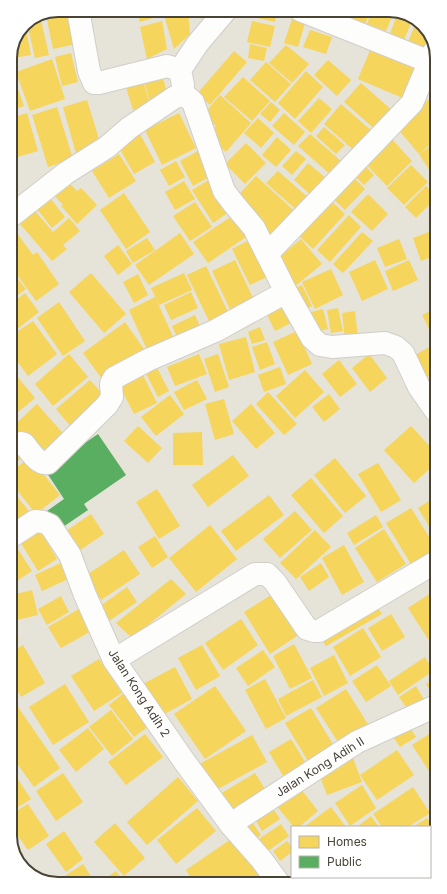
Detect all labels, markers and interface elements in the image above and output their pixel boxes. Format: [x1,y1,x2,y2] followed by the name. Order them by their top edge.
[105,646,174,740] street label: Jalan Kong Adih 2
[273,733,367,800] street label: Jalan Kong Adih II
[291,826,431,878] legend
[327,834,367,849] text: Homes
[327,854,362,869] text: Public

